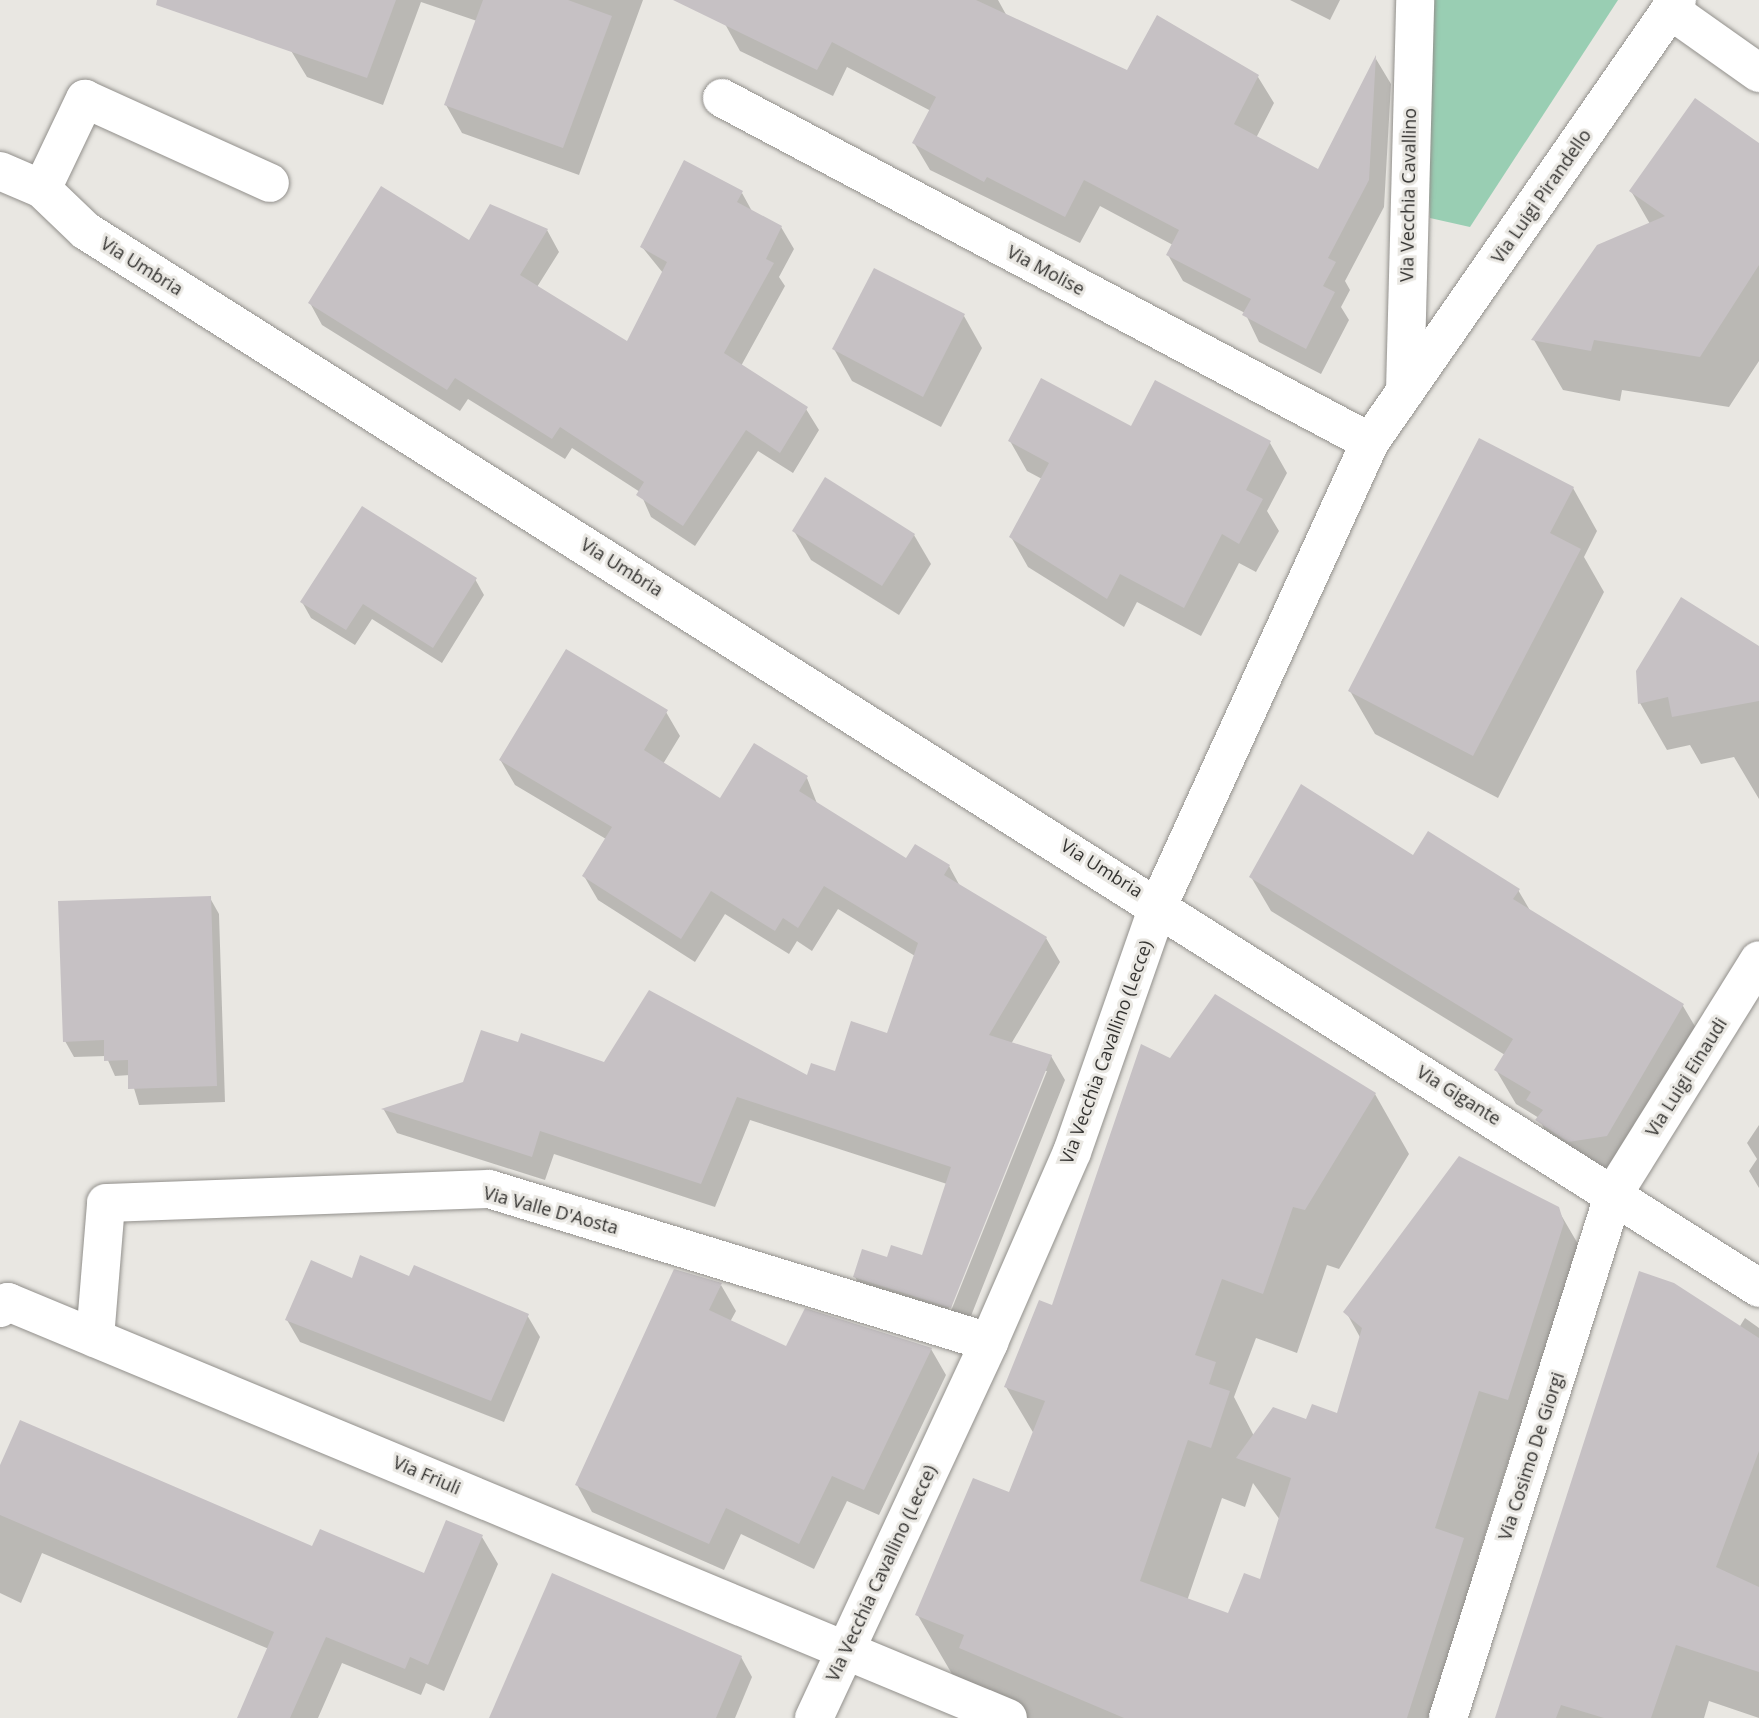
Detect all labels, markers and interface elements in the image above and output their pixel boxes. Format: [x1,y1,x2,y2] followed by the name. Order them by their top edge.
[1396,108,1420,282] street label: Via Vecchia Cavallino
[1487,125,1595,267] street label: Via Luigi Pirandello
[97,232,187,300] street label: Via Umbria
[1004,241,1088,299] street label: Via Molise
[577,533,667,601] street label: Via Umbria
[1057,834,1147,902] street label: Via Umbria
[1055,937,1157,1167] street label: Via Vecchia Cavallino (Lecce)
[1641,1014,1731,1140] street label: Via Luigi Einaudi
[1413,1061,1505,1129] street label: Via Gigante
[481,1182,621,1238] street label: Via Valle D'Aosta
[1494,1369,1568,1543] street label: Via Cosimo De Giorgi
[390,1451,464,1499] street label: Via Friuli
[821,1461,941,1685] street label: Via Vecchia Cavallino (Lecce)

